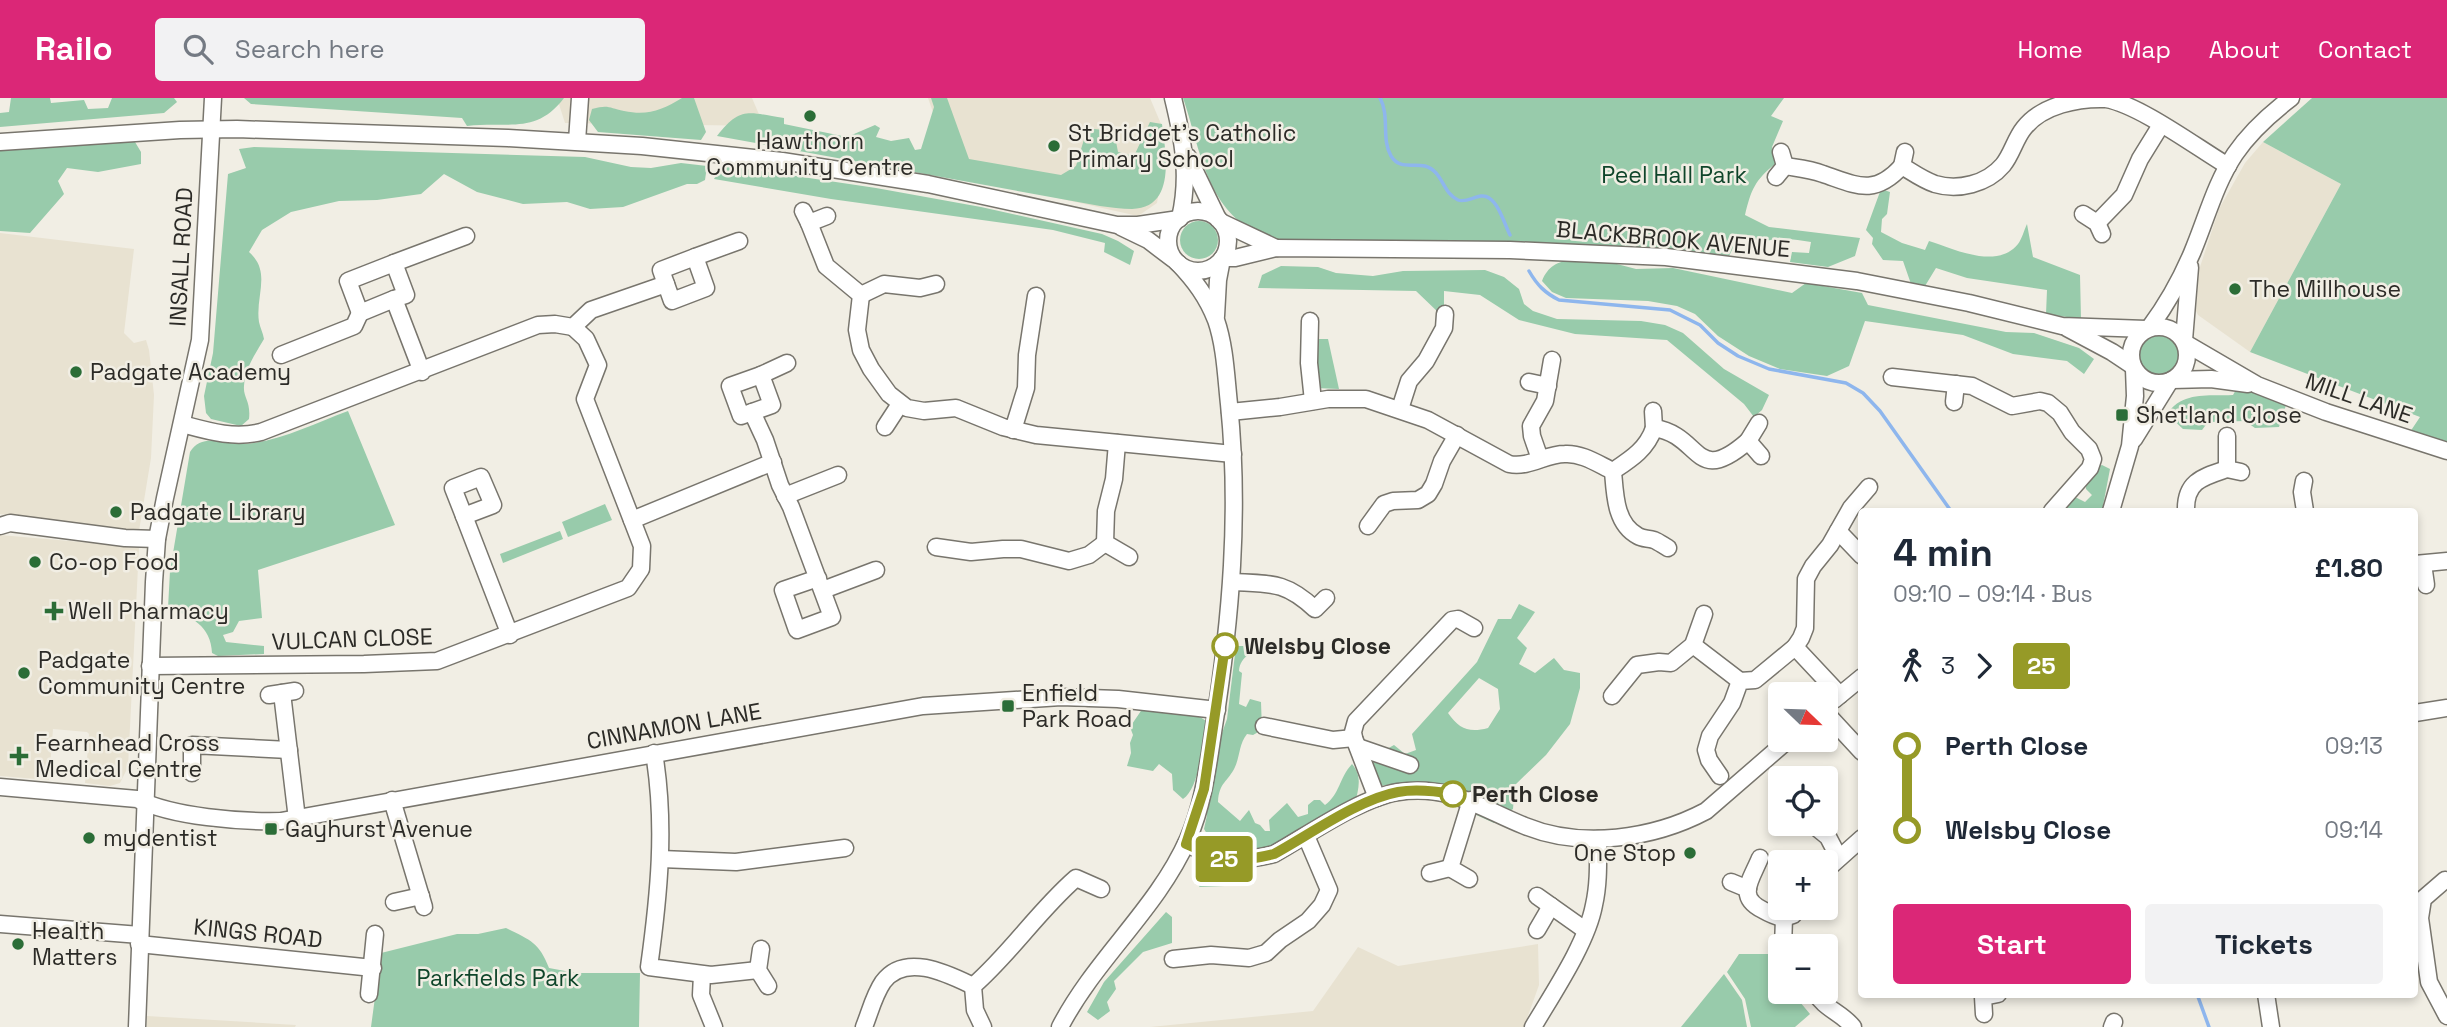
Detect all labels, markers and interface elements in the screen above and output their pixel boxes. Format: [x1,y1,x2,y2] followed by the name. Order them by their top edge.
[155,18,645,81] search box
[35,28,113,70] text: Railo
[179,30,217,68] icon: search
[235,32,385,66] text: Search here
[2017,34,2083,65] text: Home
[2121,34,2171,65] text: Map
[2209,34,2280,65] text: About
[2318,34,2412,65] text: Contact
[802,108,818,124] marker: Hawthorn Community Centre
[1068,118,1296,174] place label: St Bridget's Catholic Primary School
[706,126,914,182] place label: Hawthorn Community Centre
[1046,138,1062,154] marker: St Bridget's Catholic Primary School
[1601,160,1747,190] park label: Peel Hall Park
[162,187,200,327] street label: INSALL ROAD
[1555,214,1791,264] street label: BLACKBROOK AVENUE
[2249,274,2401,304] place label: The Millhouse
[2227,281,2243,297] marker: The Millhouse
[90,357,291,387] place label: Padgate Academy
[68,364,84,380] marker: Padgate Academy
[2302,366,2416,430] street label: MILL LANE
[2136,400,2302,430] place label: Shetland Close
[2114,407,2130,423] marker: Shetland Close
[130,497,306,527] place label: Padgate Library
[108,504,124,520] marker: Padgate Library
[1893,529,1993,577] text: 4 min
[49,547,179,577] place label: Co-op Food
[2314,551,2383,585] text: £1.80
[27,554,43,570] marker: Co-op Food
[1893,579,2093,609] text: 09:10 – 09:14 · Bus
[68,596,229,626] place label: Well Pharmacy
[46,603,62,619] marker: Well Pharmacy
[271,621,433,657] street label: VULCAN CLOSE
[1244,631,1391,661] place label: Welsby Close
[1212,633,1238,659] marker: Welsby Close
[38,645,245,701] place label: Padgate Community Centre
[1893,647,1931,685] icon: walk
[1965,647,2003,685] icon: forward
[2027,650,2056,681] text: 25
[1941,651,1955,681] text: 3
[16,665,32,681] marker: Padgate Community Centre
[1022,678,1132,734] place label: Enfield Park Road
[1768,682,1838,752] north arrow
[1768,682,1838,1004] map controls
[584,696,764,756] street label: CINNAMON LANE
[1000,698,1016,714] marker: Enfield Park Road
[35,728,220,784] place label: Fearnhead Cross Medical Centre
[1945,729,2088,763] text: Perth Close
[2325,731,2383,761] text: 09:13
[9,746,29,766] marker: Fearnhead Cross Medical Centre
[1768,766,1838,836] button: locate
[1472,779,1599,809] place label: Perth Close
[1440,781,1466,807] marker: Perth Close
[1945,813,2111,847] text: Welsby Close
[285,814,473,844] place label: Gayhurst Avenue
[2324,815,2383,845] text: 09:14
[263,821,279,837] marker: Gayhurst Avenue
[103,823,218,853] place label: mydentist
[81,830,97,846] marker: mydentist
[1192,836,1256,882] line badge: 25
[1574,838,1676,868] place label: One Stop
[1210,843,1238,874] text: 25
[1682,845,1698,861] marker: One Stop
[1768,850,1838,920] button: +
[1893,904,2131,984] button: Start
[2145,904,2383,984] button: Tickets
[192,911,324,955] street label: KINGS ROAD
[32,916,117,972] place label: Health Matters
[1768,934,1838,1004] button: −
[10,936,26,952] marker: Health Matters
[416,963,580,993] park label: Parkfields Park

